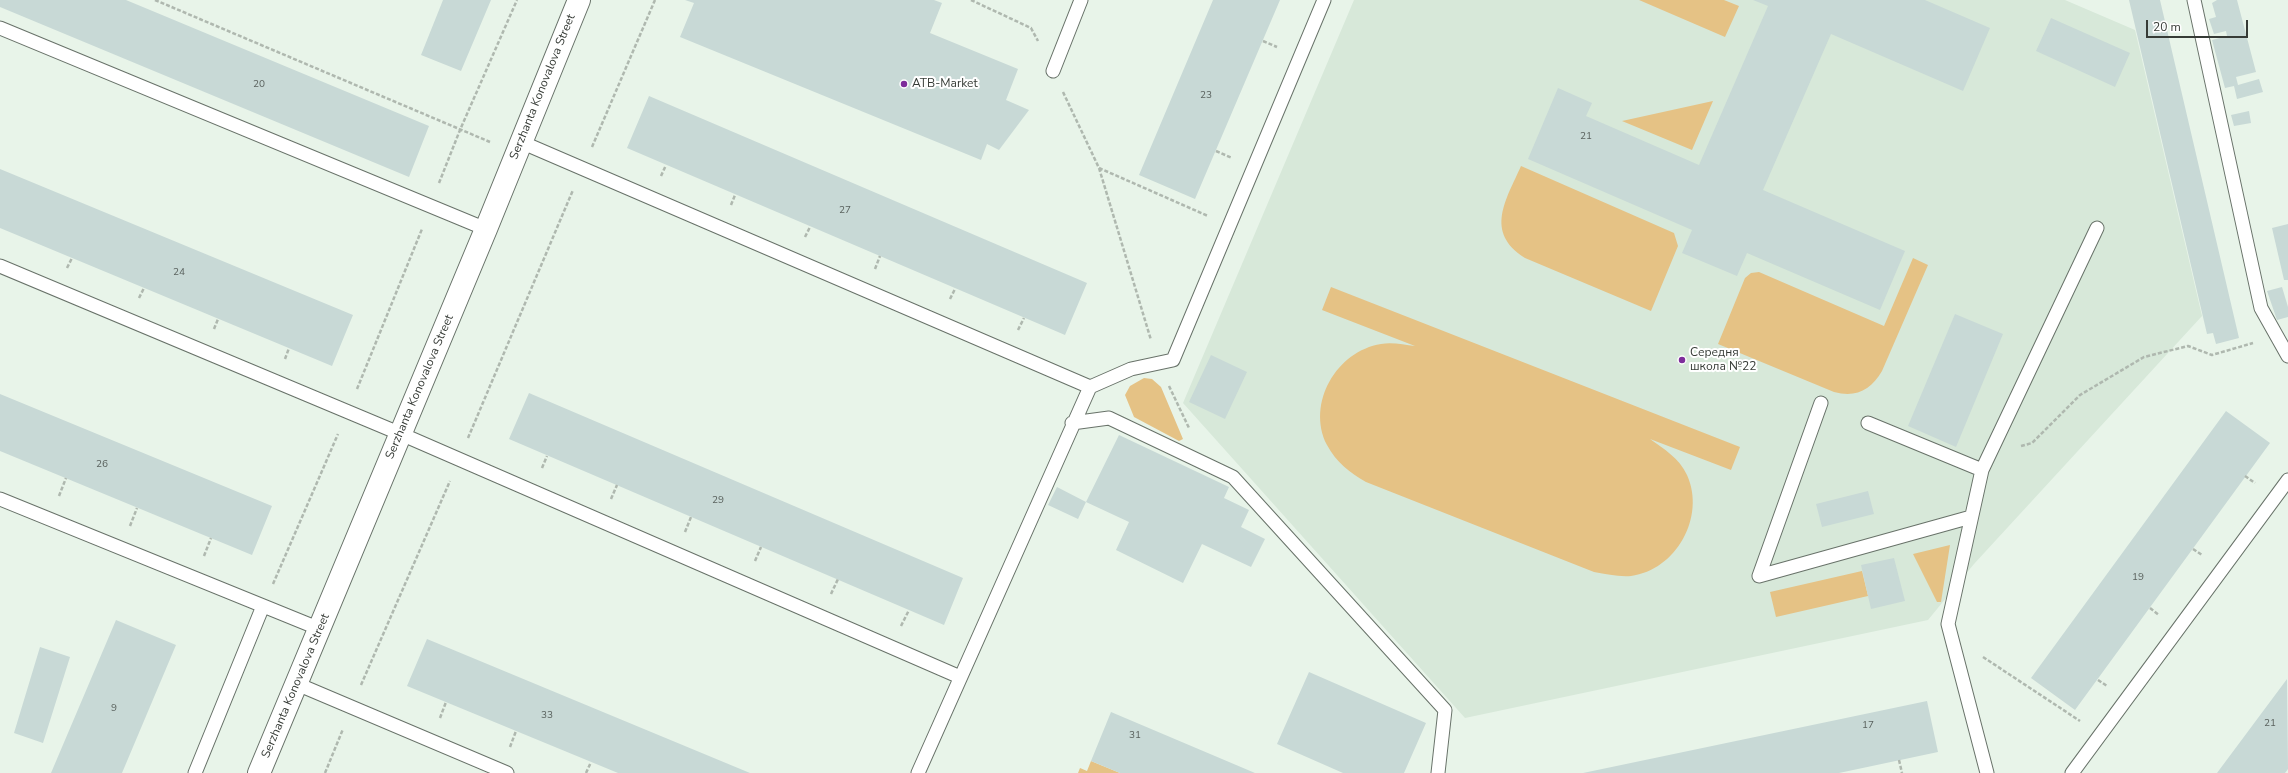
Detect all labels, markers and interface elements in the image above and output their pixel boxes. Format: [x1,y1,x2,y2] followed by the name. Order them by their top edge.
[507,12,579,162] street label: Serzhanta Konovalova Street
[2148,12,2250,38] scale bar
[2153,19,2181,35] text: 20 m
[912,77,978,91] place label: ATB-Market
[253,79,265,91] house number: 20
[899,79,909,89] marker: ATB-Market
[1200,90,1212,102] house number: 23
[1580,131,1592,143] house number: 21
[839,205,851,217] house number: 27
[173,267,185,279] house number: 24
[383,313,457,461] street label: Serzhanta Konovalova Street
[1690,346,1756,374] place label: Середня школа №22
[1677,355,1687,365] marker: Середня школа №22
[96,459,108,471] house number: 26
[712,495,724,507] house number: 29
[2132,572,2144,584] house number: 19
[259,612,333,760] street label: Serzhanta Konovalova Street
[111,703,117,715] house number: 9
[541,710,553,722] house number: 33
[2264,718,2276,730] house number: 21
[1862,720,1874,732] house number: 17
[1129,730,1141,742] house number: 31

